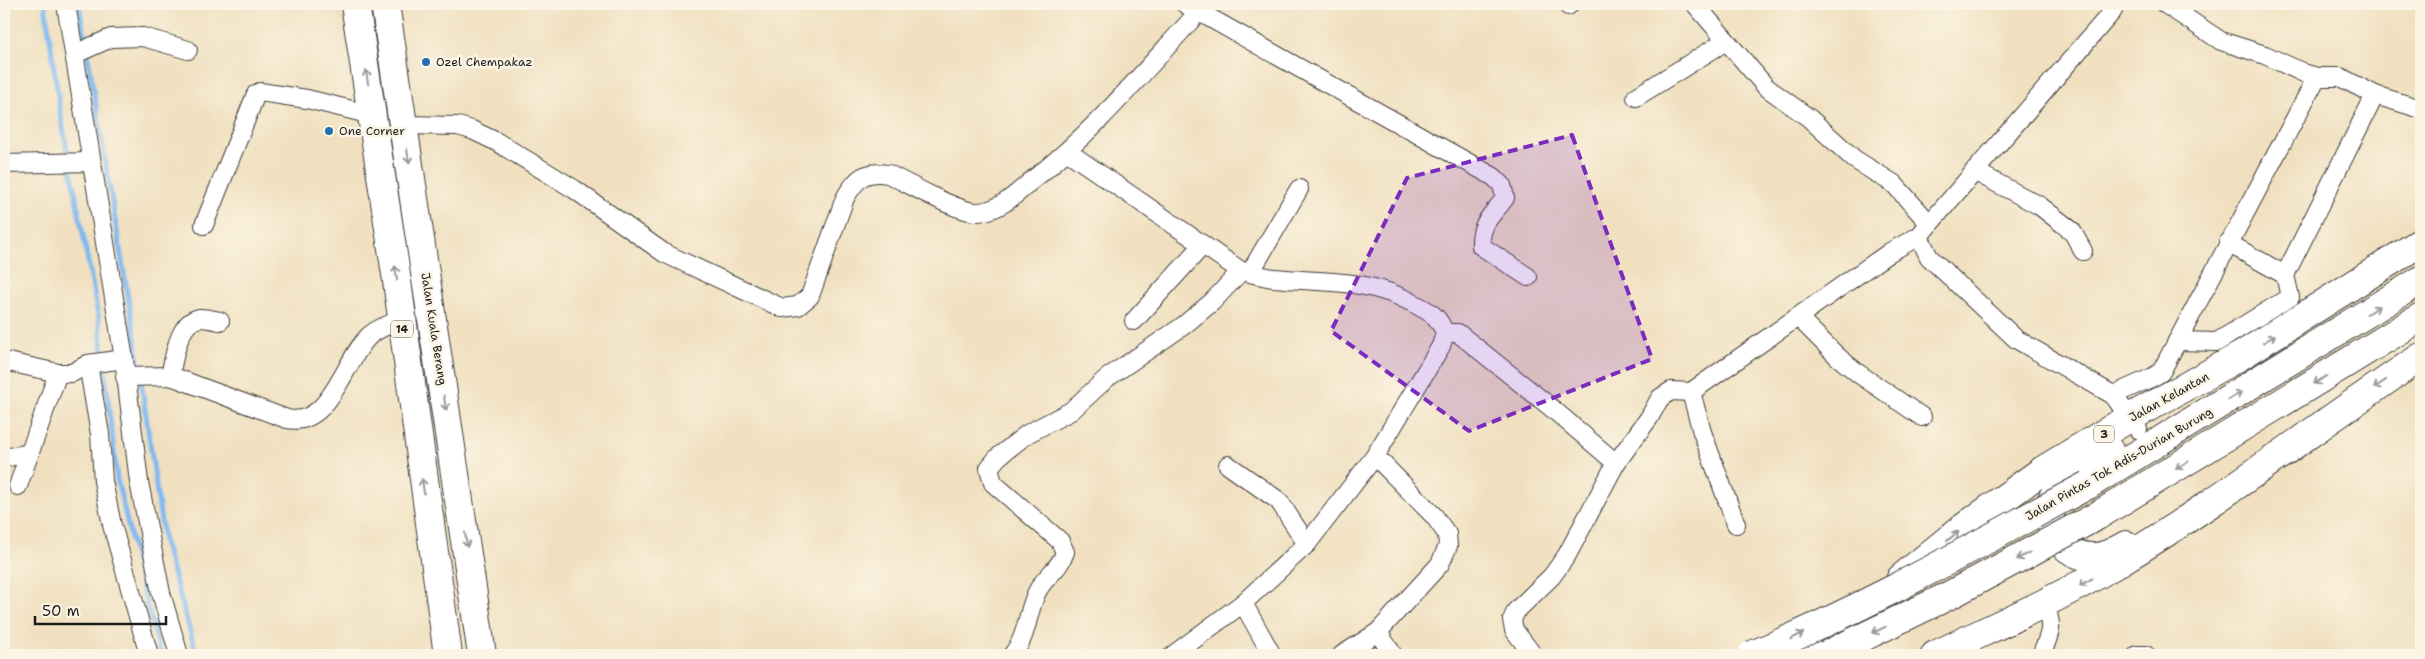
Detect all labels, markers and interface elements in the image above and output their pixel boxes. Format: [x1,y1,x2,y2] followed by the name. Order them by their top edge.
[436,54,533,70] place label: Ozel Chempakaz
[420,56,432,68] marker: Ozel Chempakaz
[361,70,371,86] one-way arrow
[339,123,405,139] place label: One Corner
[323,125,335,137] marker: One Corner
[404,147,414,163] one-way arrow
[390,265,400,281] one-way arrow
[417,271,451,387] street label: Jalan Kuala Berang
[2365,305,2379,315] one-way arrow
[391,320,413,338] road number: 14
[2261,334,2275,344] one-way arrow
[2126,368,2212,426] street label: Jalan Kelantan
[2314,375,2328,385] one-way arrow
[2374,379,2388,389] one-way arrow
[2227,390,2241,400] one-way arrow
[441,395,451,411] one-way arrow
[2022,404,2216,524] street label: Jalan Pintas Tok Adis-Durian Burung
[2094,426,2114,442] road number: 3
[2175,460,2189,470] one-way arrow
[418,478,428,494] one-way arrow
[1946,530,1959,541] one-way arrow
[461,532,471,548] one-way arrow
[2016,552,2031,561] one-way arrow
[2079,577,2093,587] one-way arrow
[35,594,166,626] scale bar
[42,601,80,621] text: 50 m
[1871,625,1886,635] one-way arrow
[1789,631,1804,640] one-way arrow

